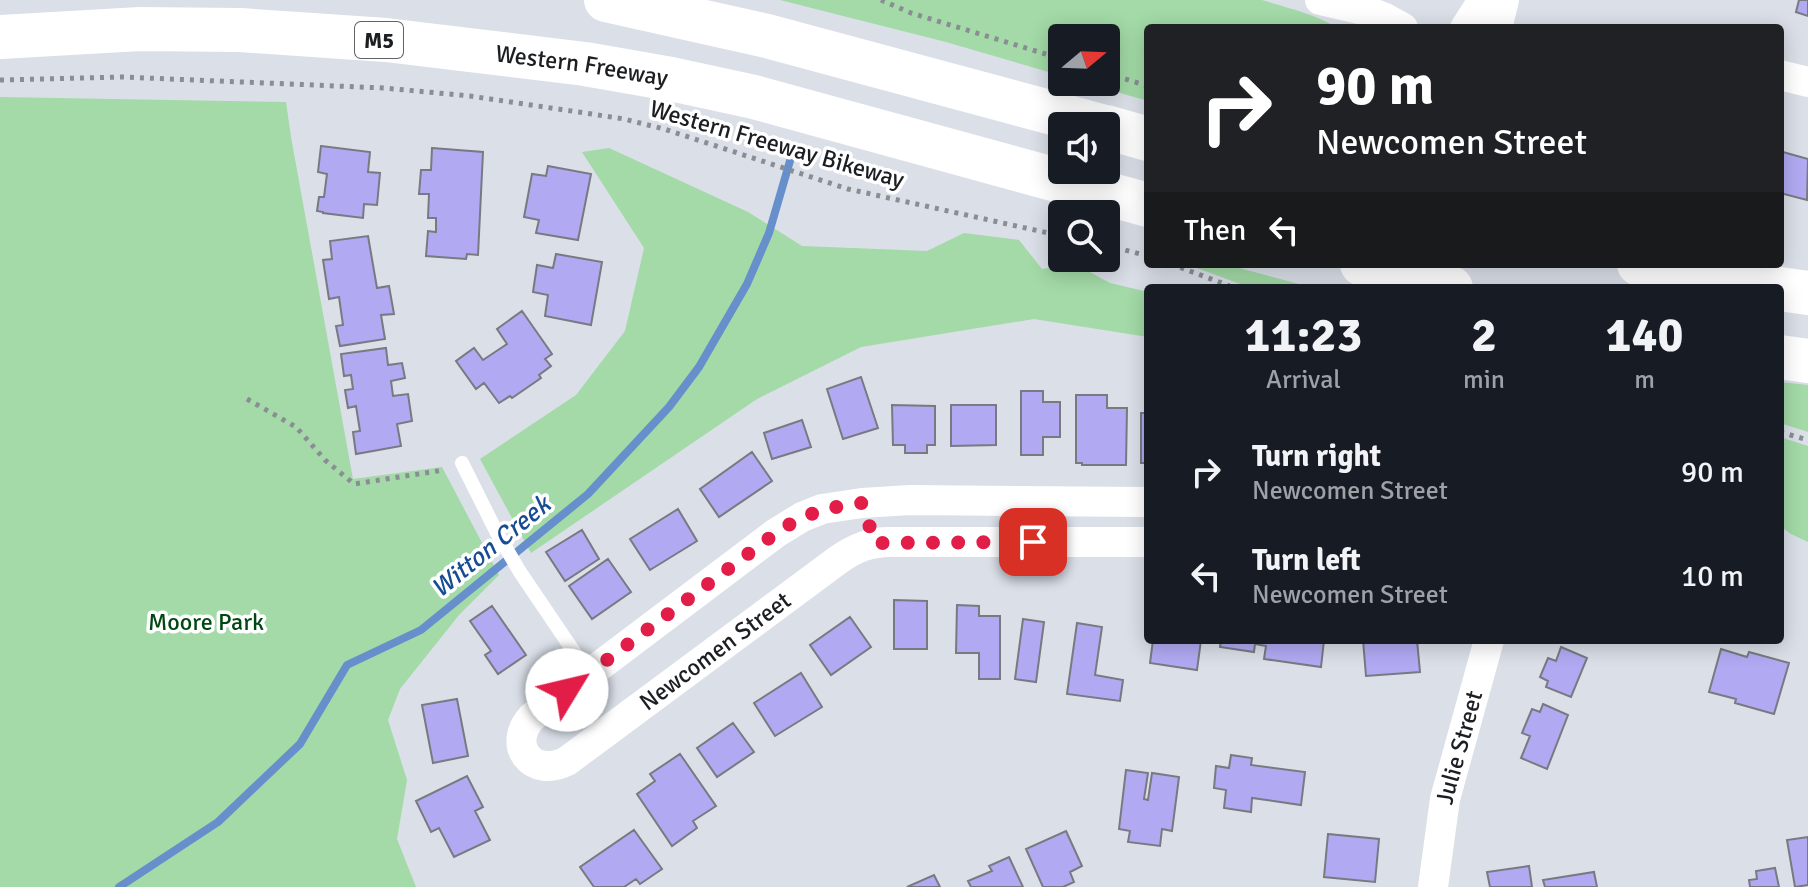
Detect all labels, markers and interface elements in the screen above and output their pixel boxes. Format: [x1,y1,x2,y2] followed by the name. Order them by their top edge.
[355,22,403,58] road number: M5
[1048,24,1120,96] north arrow
[1048,24,1120,272] map controls
[494,38,670,93] street label: Western Freeway
[1316,51,1434,120] text: 90 m
[1184,56,1288,160] icon: right
[646,93,908,195] street label: Western Freeway Bikeway
[1048,112,1120,184] button: sound
[1316,120,1587,165] text: Newcomen Street
[1048,200,1120,272] button: search
[1262,208,1306,252] icon: left
[1184,212,1246,249] text: Then
[1245,306,1362,365] text: 11:23
[1471,306,1497,365] text: 2
[1606,306,1683,365] text: 140
[1266,364,1341,396] text: Arrival
[1463,364,1505,396] text: min
[1634,364,1655,396] text: m
[1252,438,1381,475] text: Turn right
[1184,450,1228,494] icon: right
[1681,454,1744,491] text: 90 m
[1252,475,1448,507] text: Newcomen Street
[425,488,559,605] water label: Witton Creek
[999,508,1067,576] pin
[1011,520,1055,564] icon: arrive
[1252,542,1361,579] text: Turn left
[1184,554,1228,598] icon: left
[1681,558,1744,595] text: 10 m
[1252,579,1448,611] text: Newcomen Street
[634,585,797,717] street label: Newcomen Street
[148,607,264,637] park label: Moore Park
[525,648,609,732] position arrow
[1429,687,1489,806] street label: Julie Street

